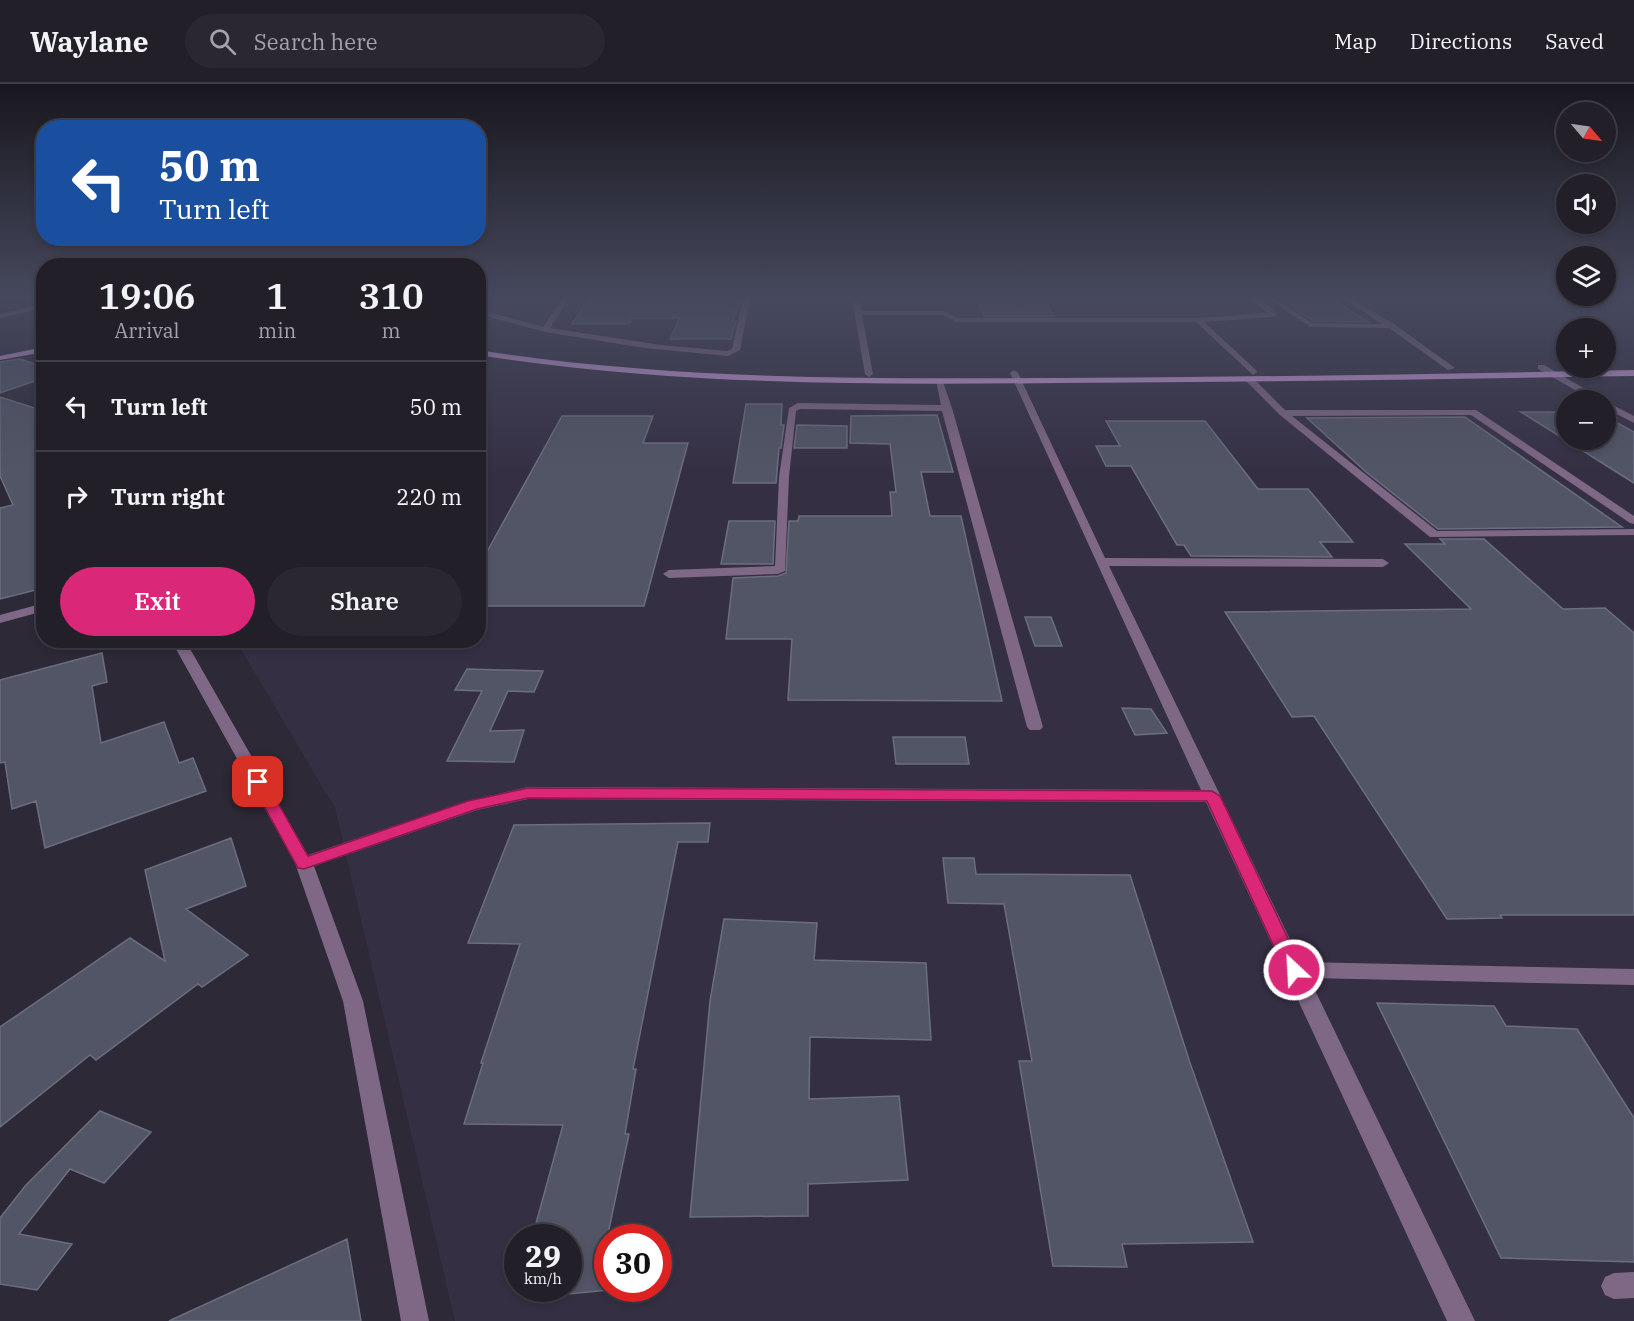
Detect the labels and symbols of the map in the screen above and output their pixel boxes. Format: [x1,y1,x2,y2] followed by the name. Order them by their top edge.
[1556,102,1616,162] north arrow
[232,756,283,807] pin
[1262,938,1326,1002] position arrow
[594,1224,672,1302] speed limit sign: 30

